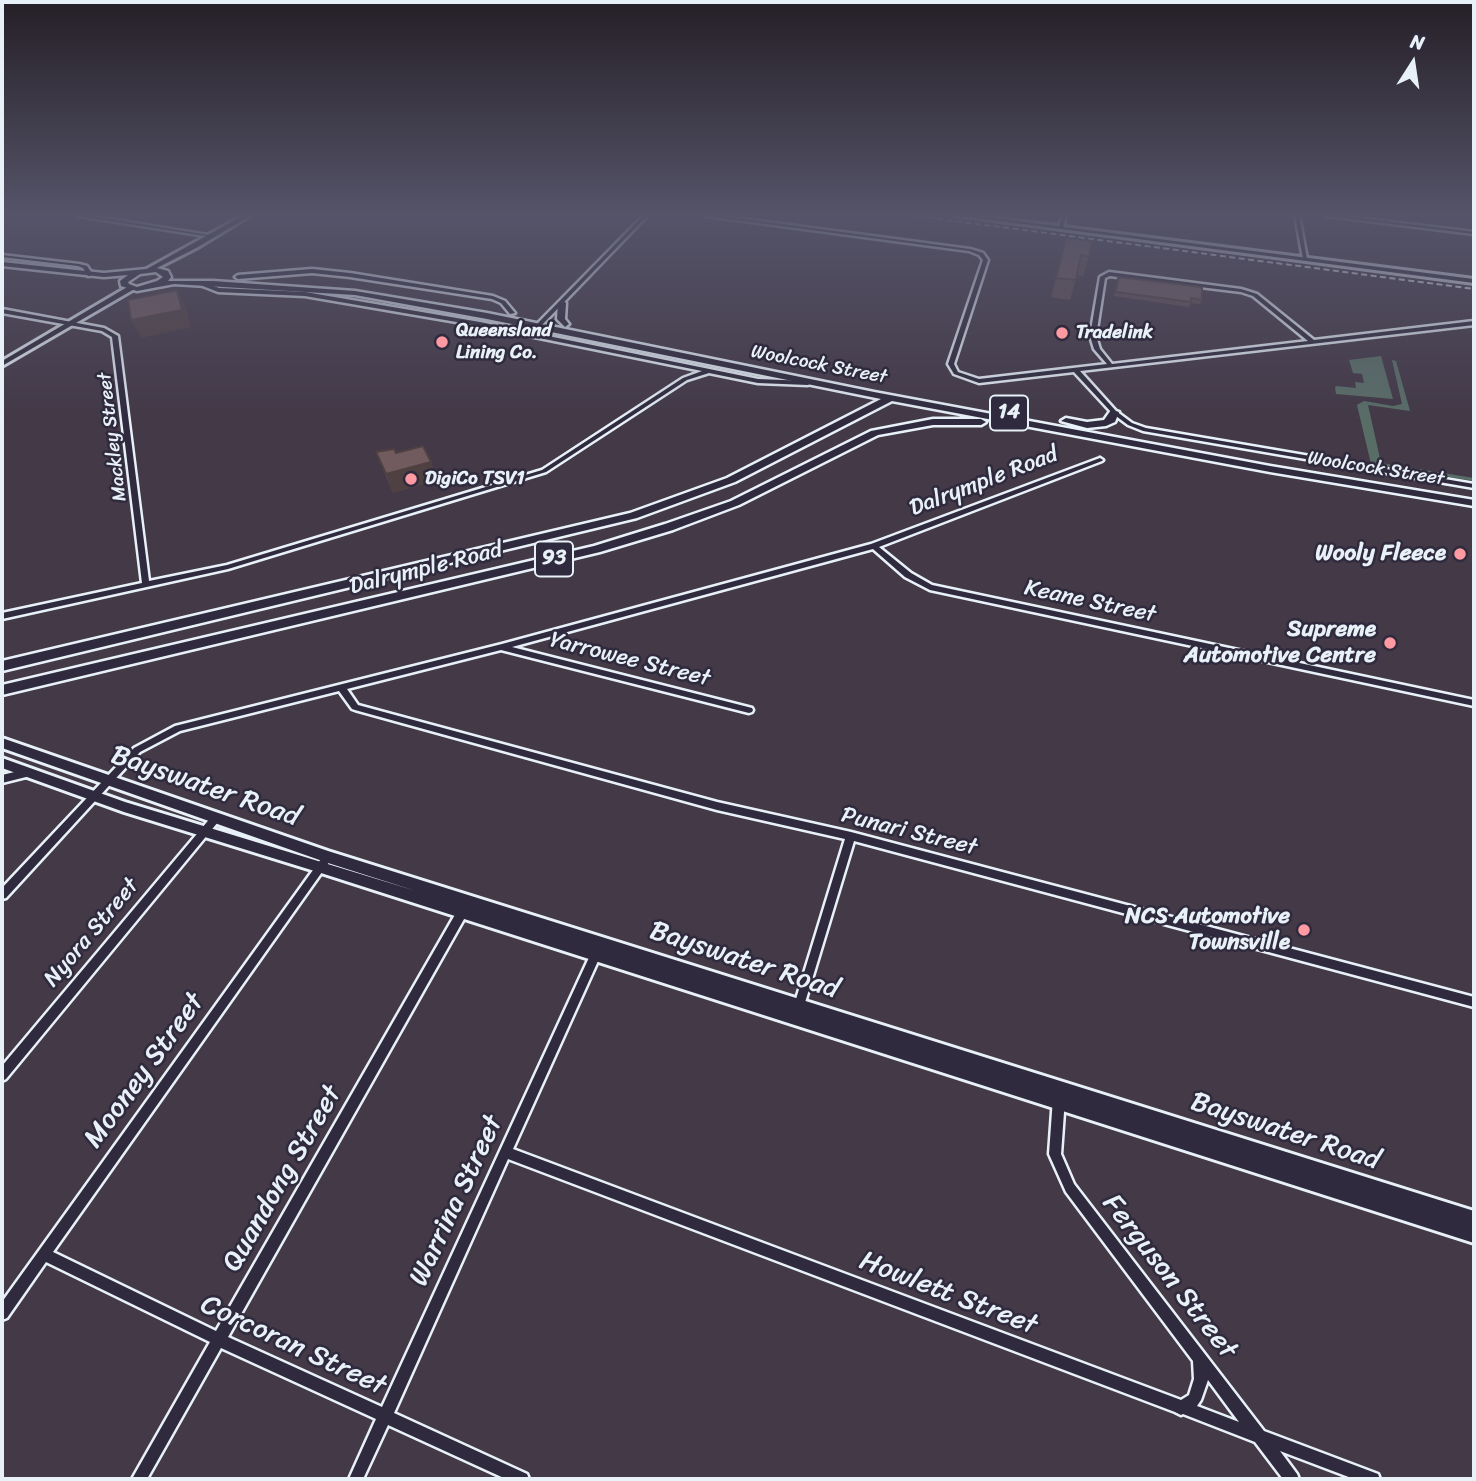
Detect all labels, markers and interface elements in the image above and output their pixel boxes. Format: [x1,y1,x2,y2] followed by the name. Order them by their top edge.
[1408,24,1427,59] text: N
[1378,28,1448,98] north arrow
[456,320,552,364] place label: Queensland Lining Co.
[1076,322,1153,344] place label: Tradelink
[1054,325,1070,341] marker: Tradelink
[434,334,450,350] marker: Queensland Lining Co.
[749,341,889,389] street label: Woolcock Street
[94,371,132,503] street label: Mackley Street
[990,396,1028,430] road number: 14
[906,441,1062,523] street label: Dalrymple Road
[1306,447,1446,491] street label: Woolcock Street
[425,468,525,490] place label: DigiCo TSV1
[403,471,419,487] marker: DigiCo TSV1
[347,537,505,601] street label: Dalrymple Road
[1315,540,1446,568] place label: Wooly Fleece
[535,542,573,576] road number: 93
[1452,546,1468,562] marker: Wooly Fleece
[1022,575,1158,629] street label: Keane Street
[1184,616,1376,670] place label: Supreme Automotive Centre
[547,627,713,693] street label: Yarrowee Street
[1382,635,1398,651] marker: Supreme Automotive Centre
[106,739,304,835] street label: Bayswater Road
[838,802,980,862] street label: Punari Street
[39,873,145,993] street label: Nyora Street
[1125,903,1290,957] place label: NCS Automotive Townsville
[645,915,843,1007] street label: Bayswater Road
[1296,922,1312,938] marker: NCS Automotive Townsville
[78,987,212,1155] street label: Mooney Street
[216,1080,350,1278] street label: Quandong Street
[1186,1086,1384,1178] street label: Bayswater Road
[403,1110,511,1292] street label: Warrina Street
[1094,1188,1244,1366] street label: Ferguson Street
[854,1245,1042,1343] street label: Howlett Street
[195,1288,391,1404] street label: Corcoran Street

